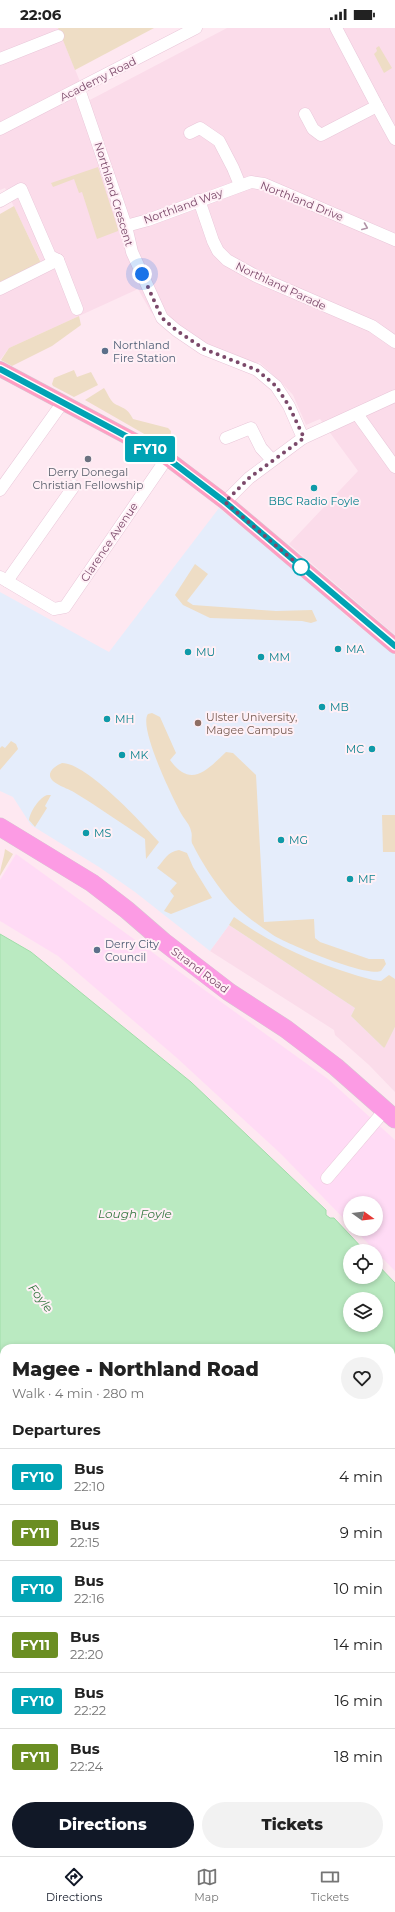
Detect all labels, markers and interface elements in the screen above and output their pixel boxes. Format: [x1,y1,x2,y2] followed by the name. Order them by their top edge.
[20,5,61,24] text: 22:06
[58,54,138,104] street label: Academy Road
[91,140,137,248] street label: Northland Crescent
[258,178,346,224] street label: Northland Drive
[141,185,225,227] street label: Northland Way
[361,223,368,231] one-way arrow
[233,259,329,313] street label: Northland Parade
[132,264,152,284] your location
[113,338,176,365] place label: Northland Fire Station
[100,346,110,356] marker: Northland Fire Station
[122,436,178,462] line badge: FY10
[133,440,167,458] text: FY10
[83,454,93,464] marker: Derry Donegal Christian Fellowship
[32,465,144,492] place label: Derry Donegal Christian Fellowship
[309,483,319,493] marker: BBC Radio Foyle
[269,494,360,508] place label: BBC Radio Foyle
[77,499,141,584] street label: Clarence Avenue
[292,558,310,576] unlabelled marker
[346,642,365,656] place label: MA
[333,644,343,654] marker: MA
[196,645,215,659] place label: MU
[183,647,193,657] marker: MU
[269,650,290,664] place label: MM
[256,652,266,662] marker: MM
[330,700,349,714] place label: MB
[317,702,327,712] marker: MB
[206,710,297,737] place label: Ulster University, Magee Campus
[115,712,134,726] place label: MH
[102,714,112,724] marker: MH
[193,718,203,728] marker: Ulster University, Magee Campus
[346,742,364,756] place label: MC
[367,744,377,754] marker: MC
[130,748,149,762] place label: MK
[117,750,127,760] marker: MK
[94,826,112,840] place label: MS
[81,828,91,838] marker: MS
[289,833,308,847] place label: MG
[276,835,286,845] marker: MG
[358,872,376,886] place label: MF
[345,874,355,884] marker: MF
[105,937,159,964] place label: Derry City Council
[169,944,231,996] street label: Strand Road
[92,945,102,955] marker: Derry City Council
[343,1196,383,1236] north arrow
[343,1196,383,1332] map controls
[98,1206,172,1221] water label: Lough Foyle
[343,1244,383,1284] button: locate
[25,1281,57,1315] water label: Foyle
[343,1292,383,1332] button: layers
[341,1357,383,1399] button: heart
[12,1358,259,1381] text: Magee - Northland Road
[12,1385,144,1401] text: Walk · 4 min · 280 m
[12,1420,101,1439] text: Departures
[74,1459,104,1478] text: Bus
[339,1467,383,1486] text: 4 min
[20,1468,54,1486] text: FY10
[74,1478,105,1494] text: 22:10
[70,1515,100,1534] text: Bus
[340,1523,383,1542] text: 9 min
[20,1524,50,1542] text: FY11
[70,1534,99,1550] text: 22:15
[74,1571,104,1590] text: Bus
[334,1579,383,1598] text: 10 min
[20,1580,54,1598] text: FY10
[74,1590,104,1606] text: 22:16
[70,1627,100,1646] text: Bus
[334,1635,383,1654] text: 14 min
[20,1636,50,1654] text: FY11
[70,1646,103,1662] text: 22:20
[74,1683,104,1702] text: Bus
[334,1691,383,1710] text: 16 min
[20,1692,54,1710] text: FY10
[74,1702,106,1718] text: 22:22
[70,1739,100,1758] text: Bus
[334,1747,383,1766] text: 18 min
[20,1748,50,1766] text: FY11
[70,1758,103,1774] text: 22:24
[12,1802,194,1848] button: Directions
[202,1802,383,1848] button: Tickets
[46,1866,102,1904] tab: Directions
[194,1866,219,1904] tab: Map
[311,1866,349,1904] tab: Tickets

